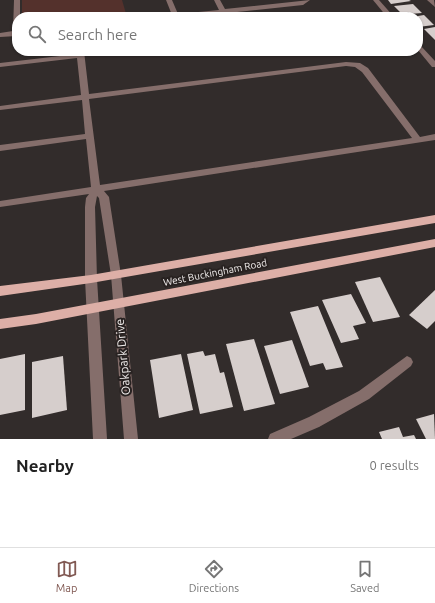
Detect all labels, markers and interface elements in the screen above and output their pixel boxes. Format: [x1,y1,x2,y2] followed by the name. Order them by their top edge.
[12,12,423,56] search box
[26,23,48,45] icon: search
[58,26,137,43] text: Search here
[162,257,268,288] street label: West Buckingham Road
[113,318,132,396] street label: Oakpark Drive
[16,456,74,475] text: Nearby
[369,458,419,472] text: 0 results
[56,558,78,594] tab: Map
[189,558,239,594] tab: Directions
[350,558,379,594] tab: Saved

